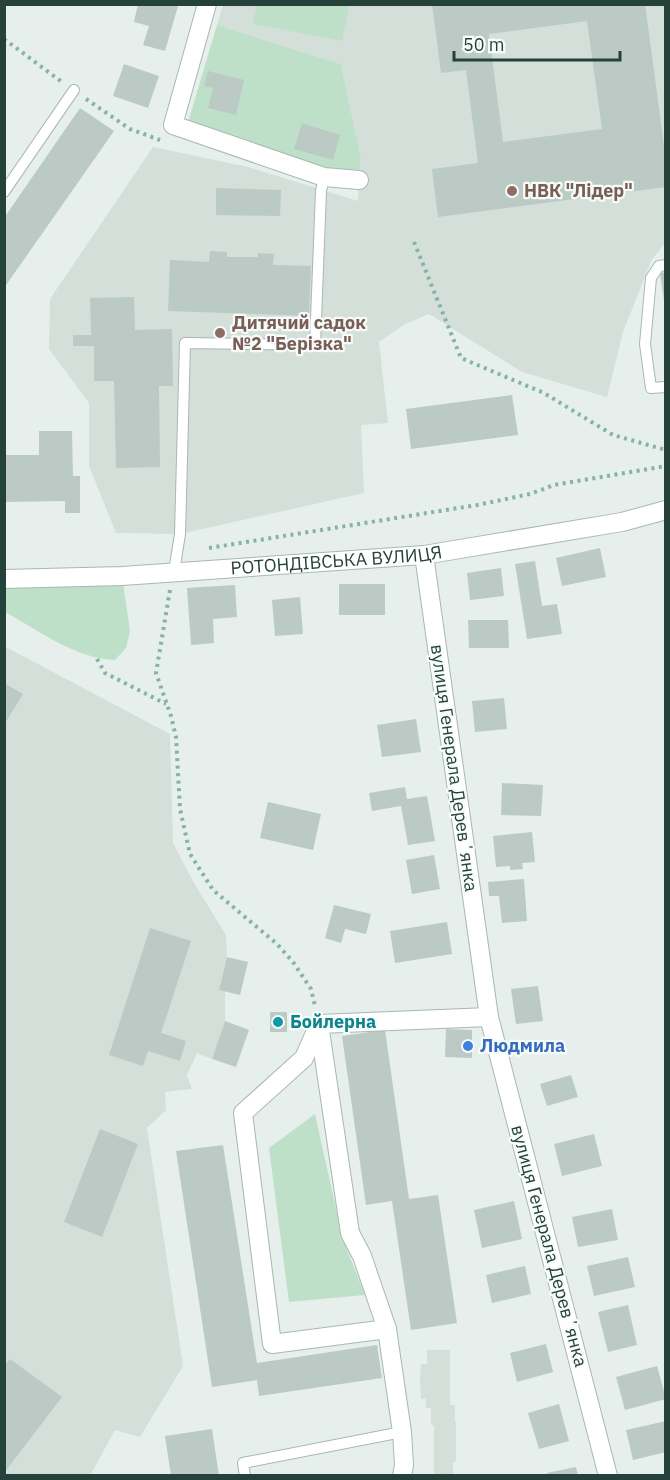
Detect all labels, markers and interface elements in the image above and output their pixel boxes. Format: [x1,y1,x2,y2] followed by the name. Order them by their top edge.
[454,24,620,62] scale bar
[463,33,505,56] text: 50 m
[524,179,633,202] place label: НВК "Лідер"
[505,184,519,198] marker: НВК "Лідер"
[232,311,366,355] place label: Дитячий садок №2 "Берізка"
[213,326,227,340] marker: Дитячий садок №2 "Берізка"
[230,540,444,579] street label: РОТОНДІВСЬКА ВУЛИЦЯ
[426,643,483,893] street label: вулиця Генерала Деревʼянка
[290,1010,376,1033] place label: Бойлерна
[271,1015,285,1029] marker: Бойлерна
[480,1034,565,1057] place label: Людмила
[461,1039,475,1053] marker: Людмила
[506,1122,593,1370] street label: вулиця Генерала Деревʼянка

